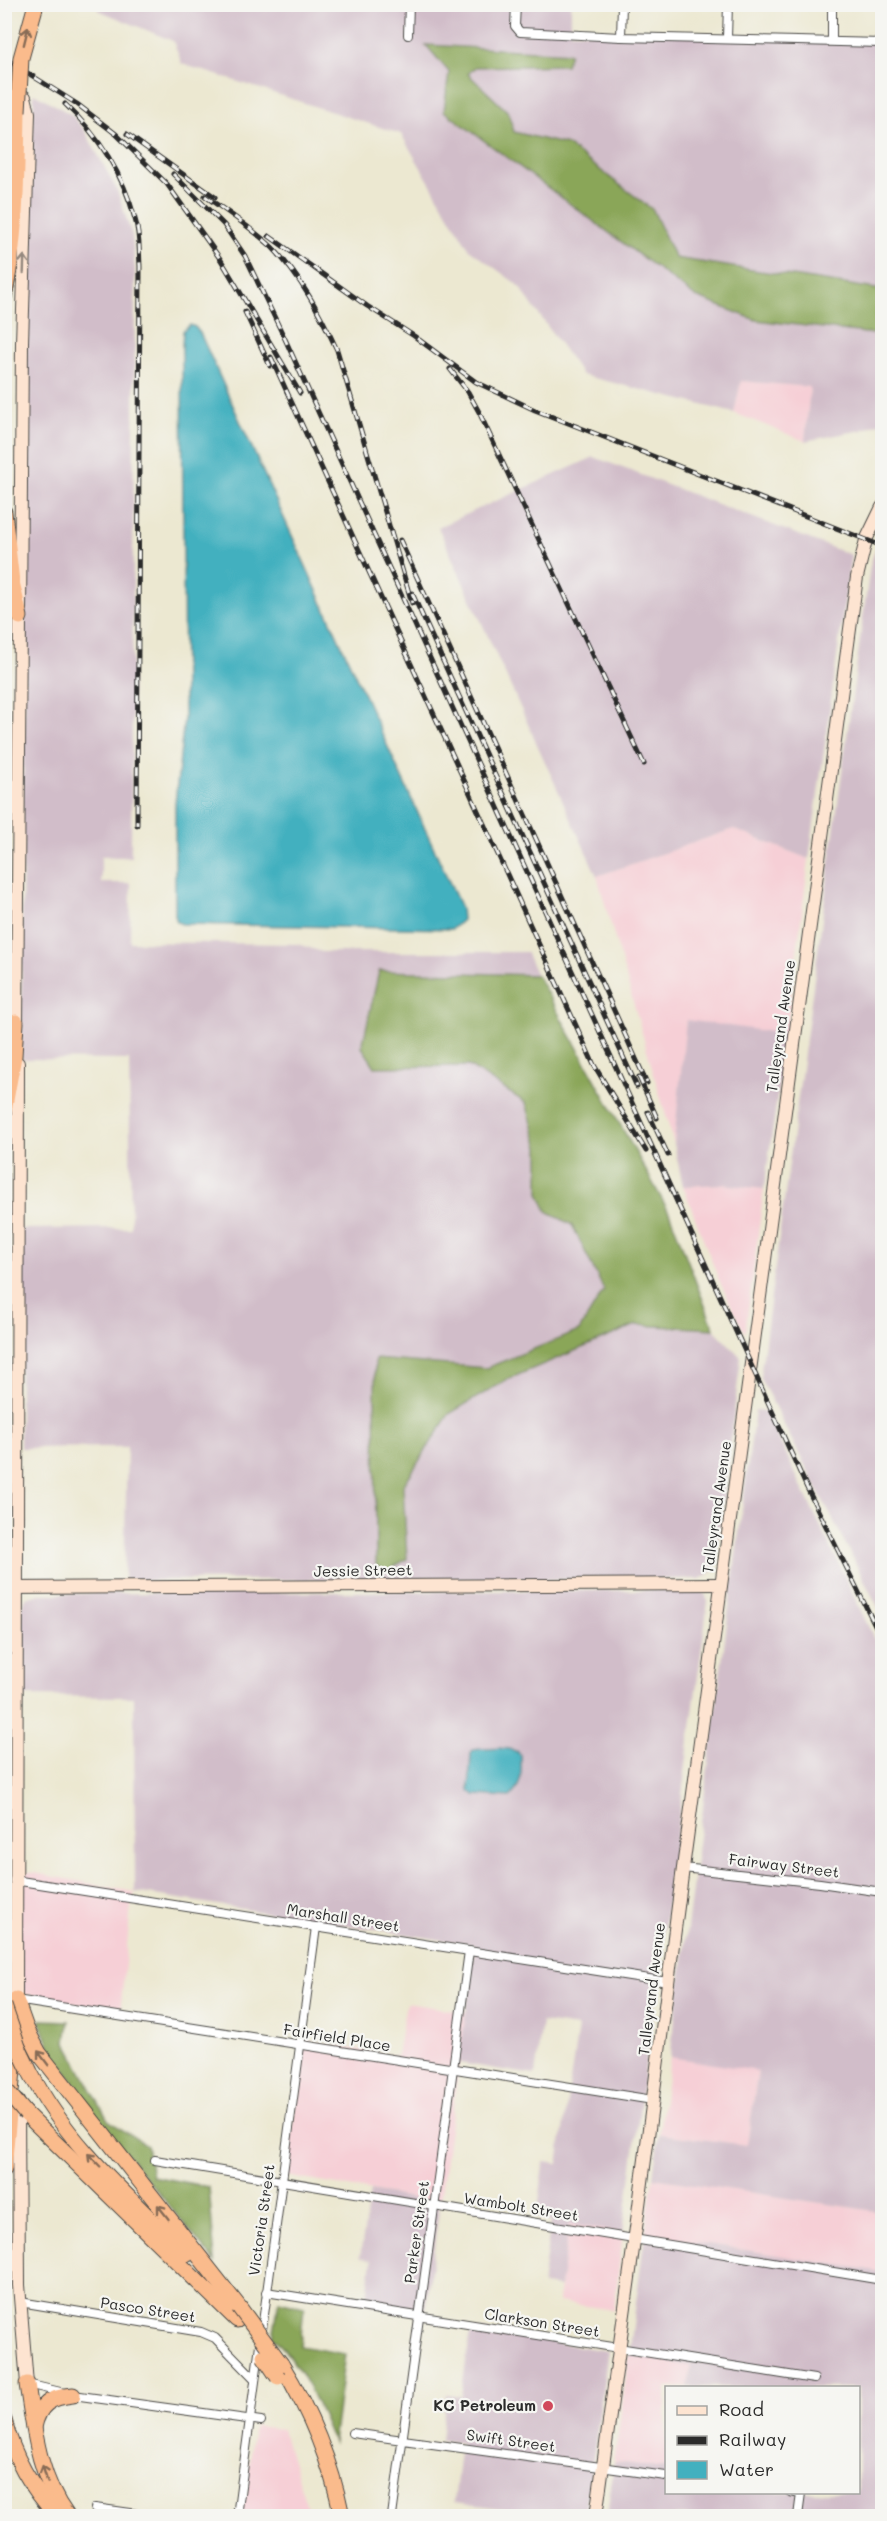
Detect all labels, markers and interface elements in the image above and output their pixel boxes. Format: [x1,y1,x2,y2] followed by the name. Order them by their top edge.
[21,27,32,47] one-way arrow
[18,254,29,274] one-way arrow
[761,958,799,1093] street label: Talleyrand Avenue
[697,1439,735,1574] street label: Talleyrand Avenue
[314,1559,412,1581] street label: Jessie Street
[728,1848,841,1882] street label: Fairway Street
[285,1898,401,1936] street label: Marshall Street
[633,1921,669,2056] street label: Talleyrand Avenue
[282,2019,392,2055] street label: Fairfield Place
[37,2050,49,2066] one-way arrow
[87,2153,102,2168] one-way arrow
[243,2163,279,2277] street label: Victoria Street
[399,2179,433,2284] street label: Parker Street
[462,2187,580,2225] street label: Wambolt Street
[157,2204,170,2220] one-way arrow
[99,2292,197,2326] street label: Pasco Street
[483,2303,601,2341] street label: Clarkson Street
[665,2386,860,2494] legend
[433,2395,536,2415] place label: KC Petroleum
[719,2397,764,2421] text: Road
[541,2399,555,2413] marker: KC Petroleum
[465,2424,557,2456] street label: Swift Street
[719,2427,786,2451] text: Railway
[719,2457,774,2481] text: Water
[39,2465,50,2484] one-way arrow

